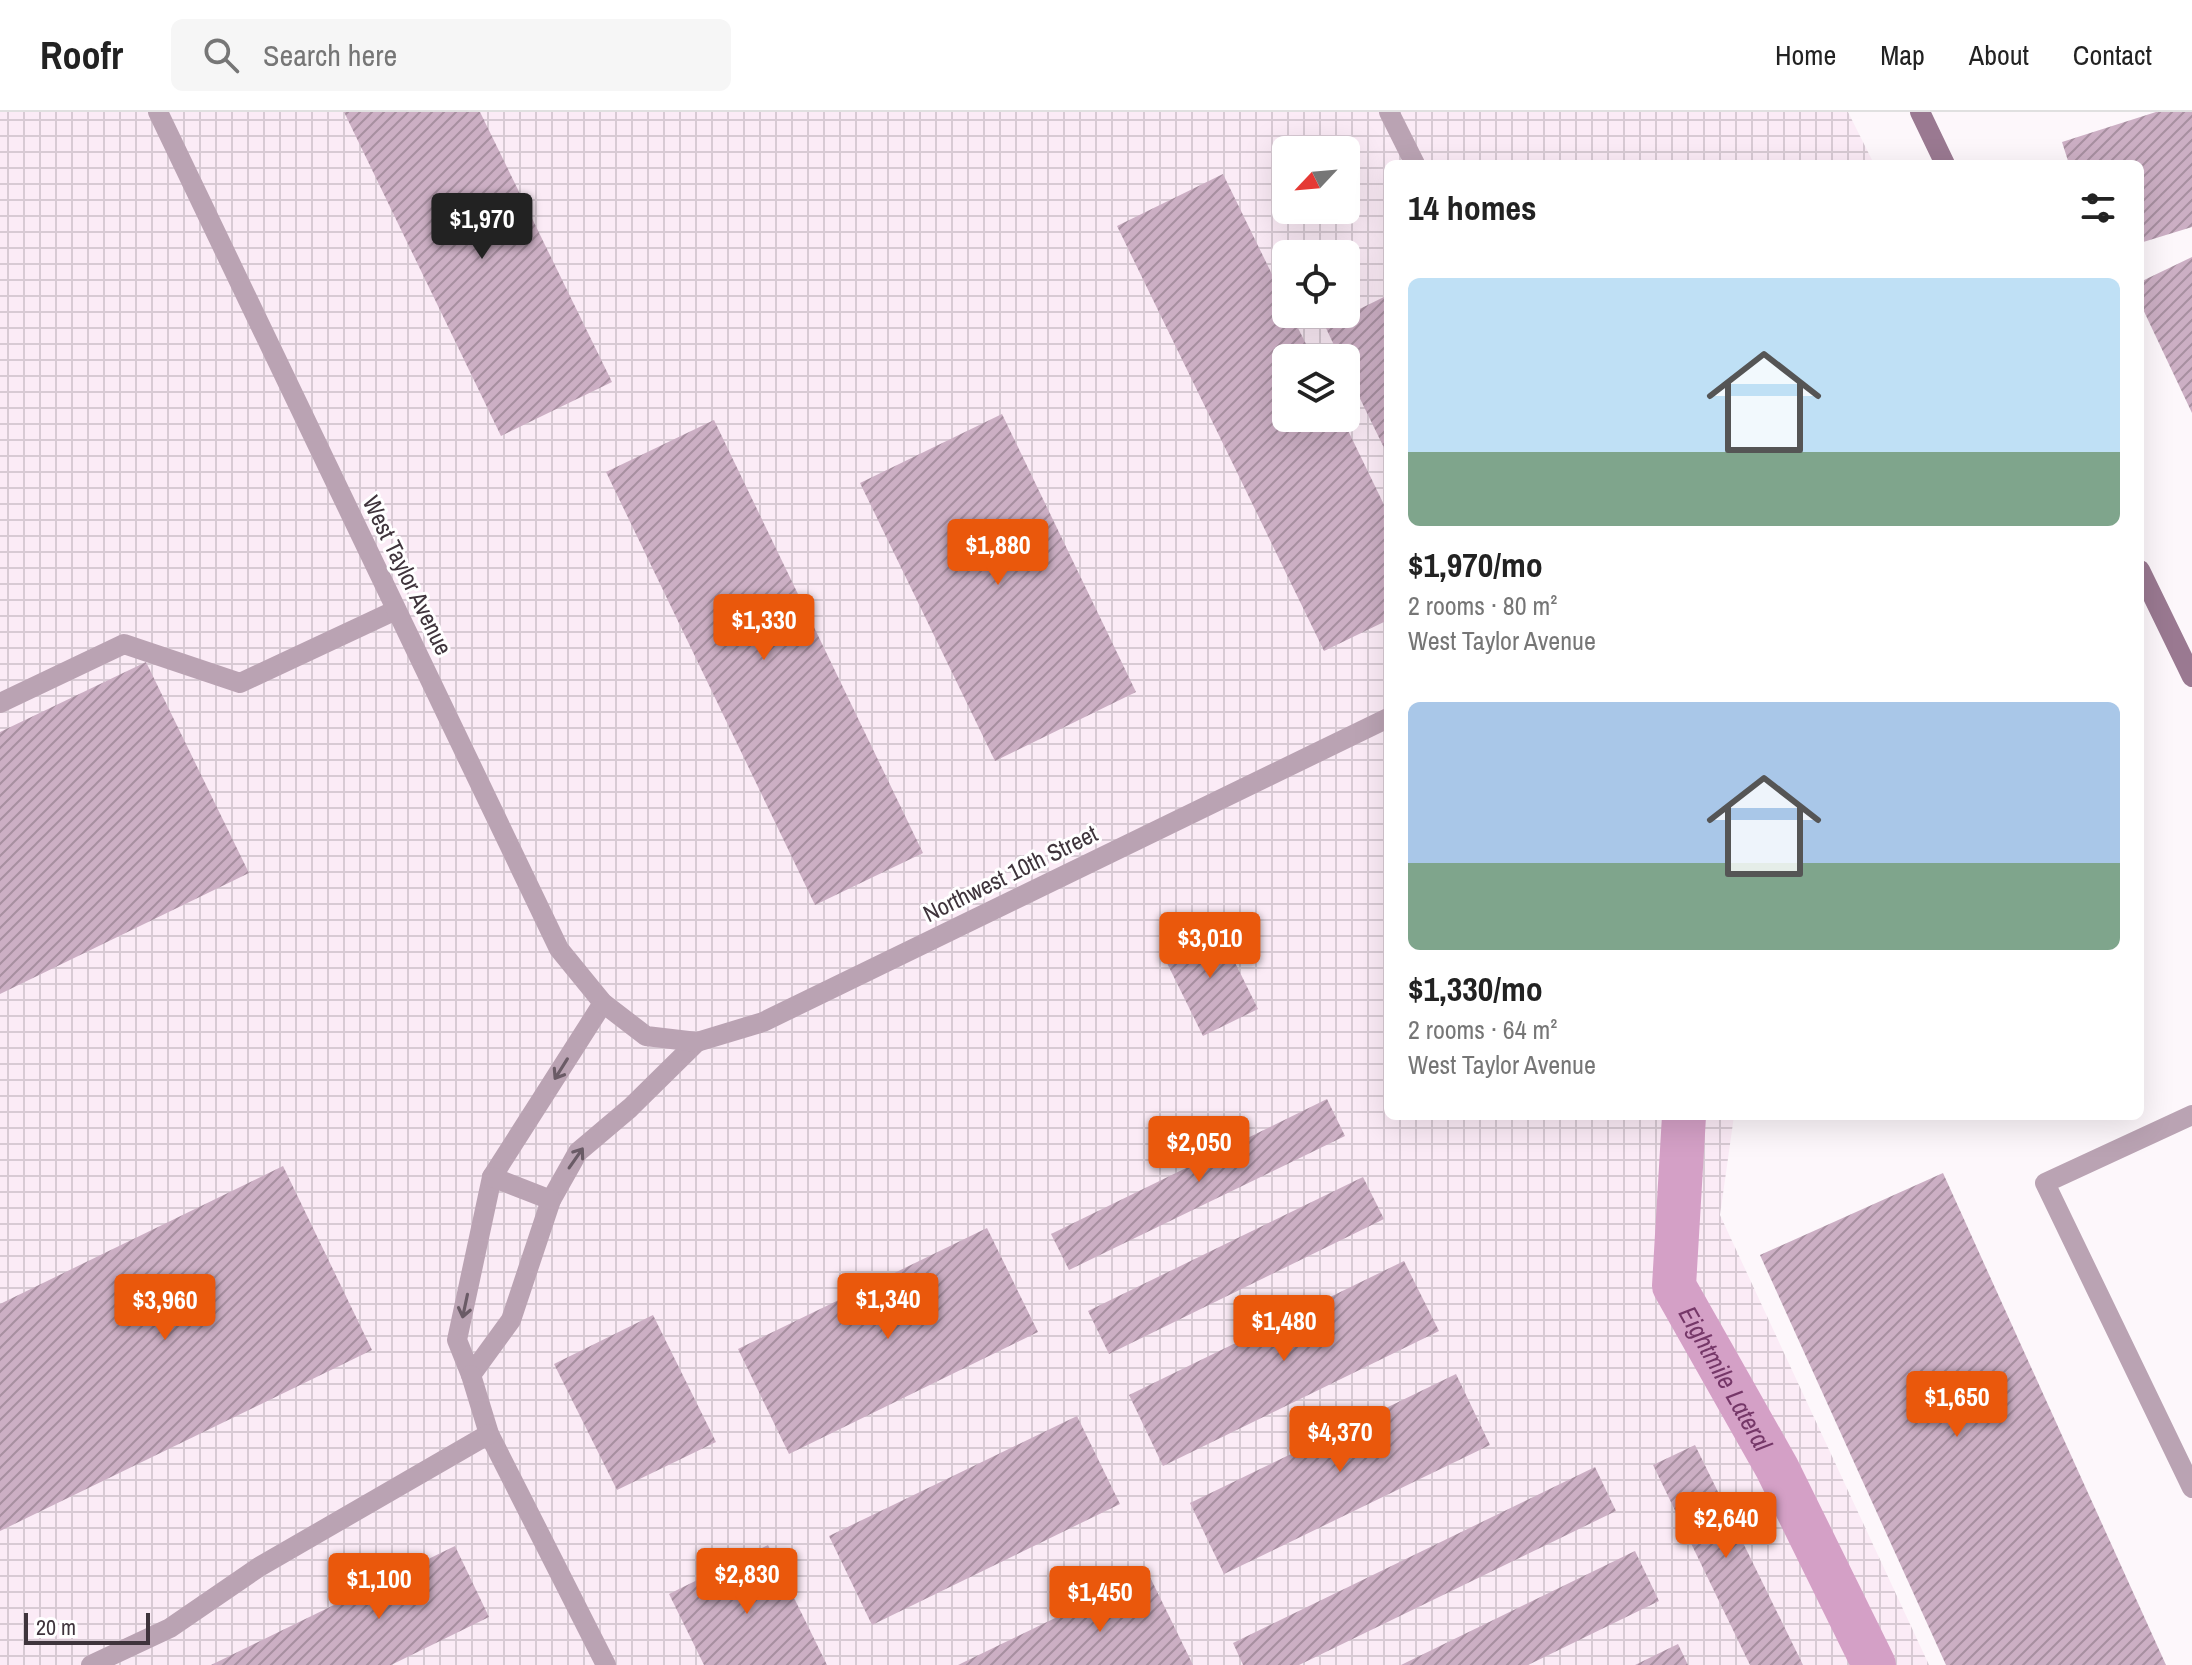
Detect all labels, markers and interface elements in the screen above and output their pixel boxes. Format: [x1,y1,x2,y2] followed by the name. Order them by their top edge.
[171,19,731,91] search box
[40,30,123,81] text: Roofr
[199,33,243,77] icon: search
[263,35,397,75] text: Search here
[1775,36,1836,74] text: Home
[1880,36,1925,74] text: Map
[1969,36,2029,74] text: About
[2073,36,2152,74] text: Contact
[1272,136,1360,224] north arrow
[1272,136,1360,432] map controls
[1408,185,1537,231] text: 14 homes
[2076,186,2120,230] icon: filters
[417,193,547,261] pin: $1,970
[449,201,515,236] text: $1,970
[1272,240,1360,328] button: locate
[1692,330,1836,474] icon: home
[1272,344,1360,432] button: layers
[356,490,460,660] street label: West Taylor Avenue
[933,519,1063,587] pin: $1,880
[965,527,1031,562] text: $1,880
[1408,542,1543,588] text: $1,970/mo
[1408,588,1557,623] text: 2 rooms · 80 m²
[699,594,829,662] pin: $1,330
[731,602,797,637] text: $1,330
[1408,623,1596,658] text: West Taylor Avenue
[1692,754,1836,898] icon: home
[917,817,1103,929] street label: Northwest 10th Street
[1145,912,1275,980] pin: $3,010
[1177,920,1243,955] text: $3,010
[1408,966,1543,1012] text: $1,330/mo
[1408,1012,1557,1047] text: 2 rooms · 64 m²
[1408,1047,1596,1082] text: West Taylor Avenue
[553,1057,569,1080] one-way arrow
[1134,1116,1264,1184] pin: $2,050
[1166,1124,1232,1159] text: $2,050
[568,1148,584,1170] one-way arrow
[823,1273,953,1341] pin: $1,340
[100,1274,230,1342] pin: $3,960
[855,1281,921,1316] text: $1,340
[132,1282,198,1317] text: $3,960
[457,1293,472,1318] one-way arrow
[1219,1295,1349,1363] pin: $1,480
[1671,1299,1782,1458] water label: Eightmile Lateral
[1251,1303,1317,1338] text: $1,480
[1892,1371,2022,1439] pin: $1,650
[1924,1379,1990,1414] text: $1,650
[1275,1406,1405,1474] pin: $4,370
[1307,1414,1373,1449] text: $4,370
[1661,1492,1791,1560] pin: $2,640
[1693,1500,1759,1535] text: $2,640
[682,1548,812,1616] pin: $2,830
[314,1553,444,1621] pin: $1,100
[714,1556,780,1591] text: $2,830
[346,1561,412,1596] text: $1,100
[1035,1566,1165,1634] pin: $1,450
[1067,1574,1133,1609] text: $1,450
[24,1609,150,1645] scale bar
[36,1612,76,1642] text: 20 m

